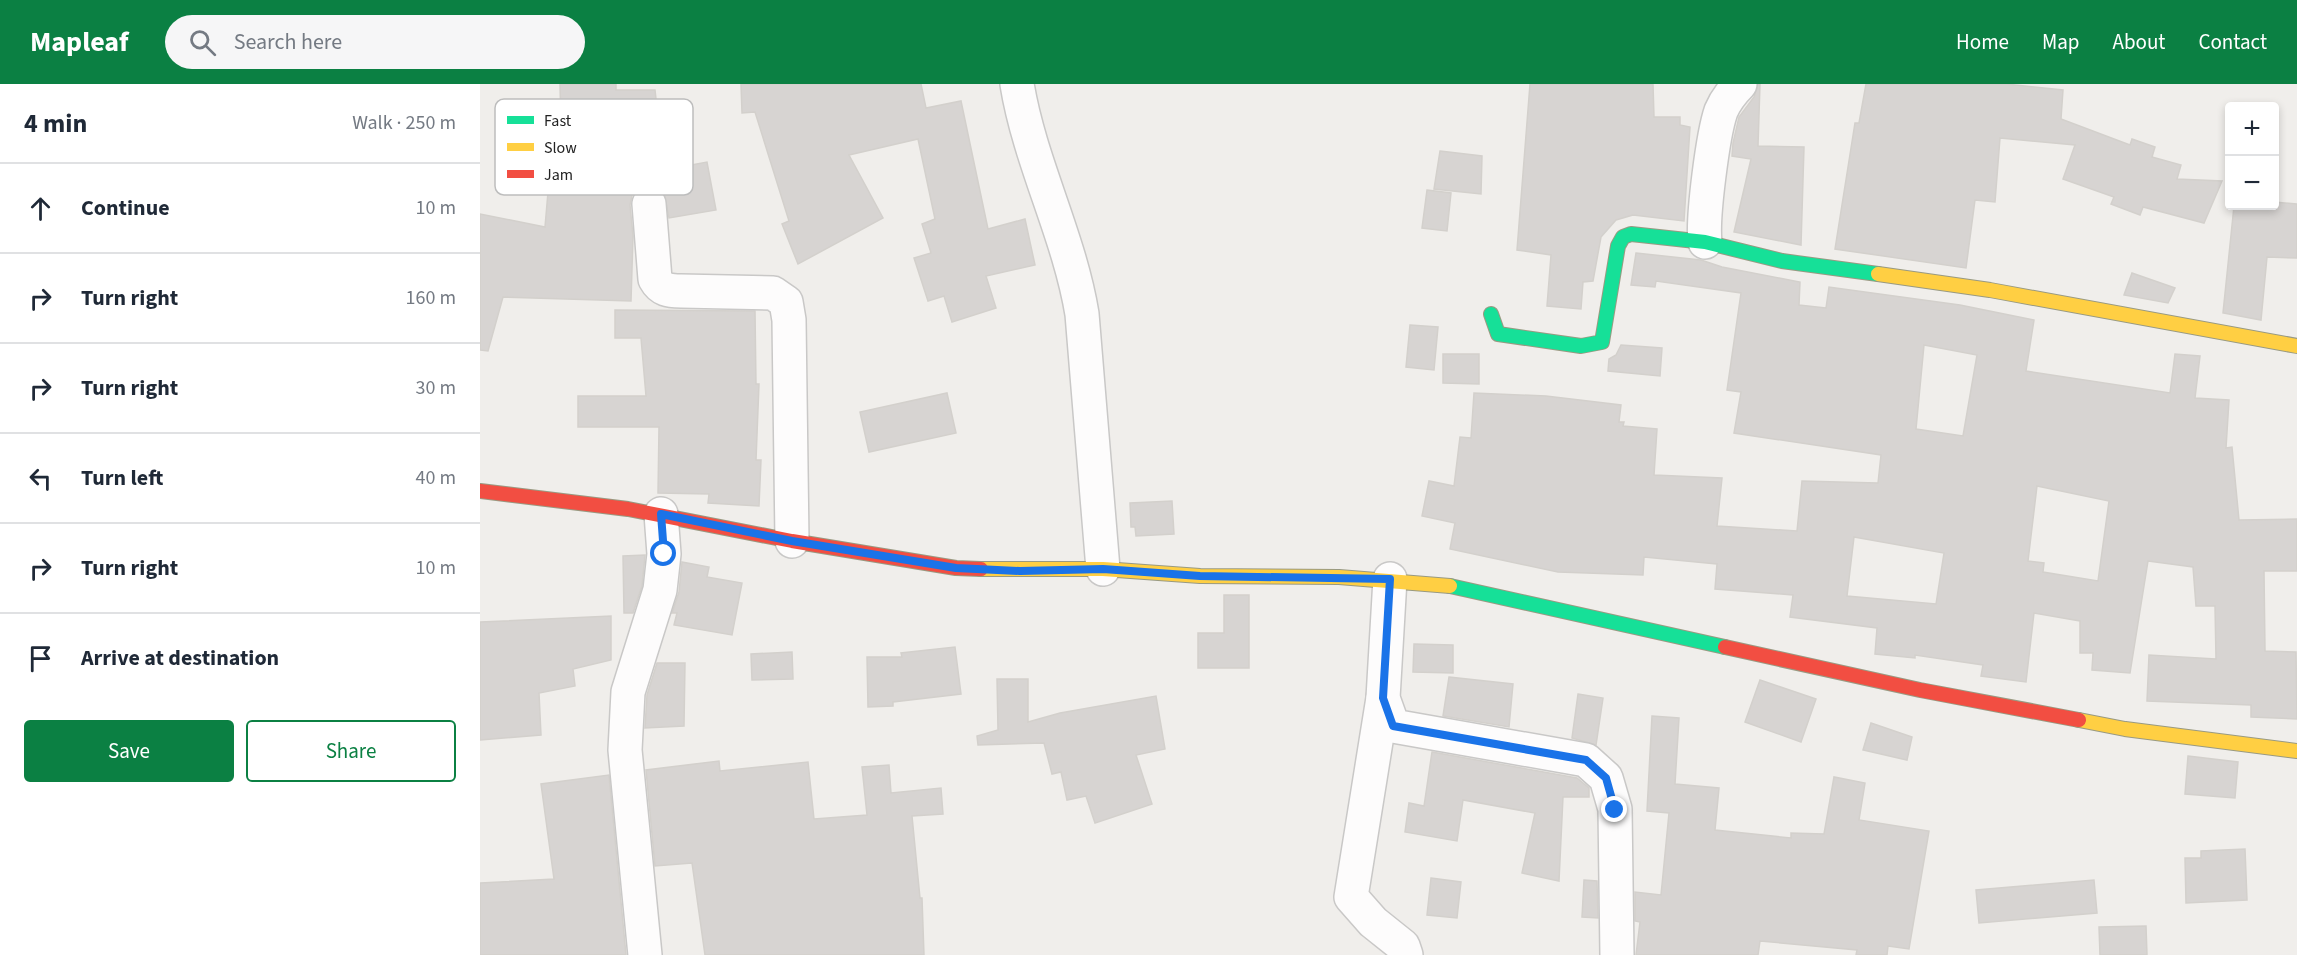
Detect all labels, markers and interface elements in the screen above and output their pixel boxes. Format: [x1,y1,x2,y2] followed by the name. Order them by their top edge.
[165,15,585,69] search box
[30,22,129,62] text: Mapleaf
[186,26,219,59] icon: search
[234,26,342,58] text: Search here
[1956,27,2009,57] text: Home
[2042,27,2080,57] text: Map
[2113,27,2165,57] text: About
[2198,27,2267,57] text: Contact
[495,99,693,195] legend
[2225,102,2279,210] map controls
[2225,102,2279,156] button: +
[24,105,87,142] text: 4 min
[352,109,456,137] text: Walk · 250 m
[544,110,572,132] text: Fast
[544,137,577,159] text: Slow
[2225,156,2279,210] button: −
[544,164,573,186] text: Jam
[24,192,57,225] icon: ahead
[81,192,170,224] text: Continue
[416,194,456,222] text: 10 m
[24,282,57,315] icon: right
[81,282,178,314] text: Turn right
[406,284,456,312] text: 160 m
[24,372,57,405] icon: right
[81,372,178,404] text: Turn right
[416,374,456,402] text: 30 m
[24,462,57,495] icon: left
[81,462,163,494] text: Turn left
[416,464,456,492] text: 40 m
[650,540,676,566] route start
[24,552,57,585] icon: right
[81,552,178,584] text: Turn right
[416,554,456,582] text: 10 m
[24,642,57,675] icon: arrive
[81,642,279,674] text: Arrive at destination
[24,720,234,782] button: Save
[246,720,456,782] button: Share
[1601,796,1627,822] route end

